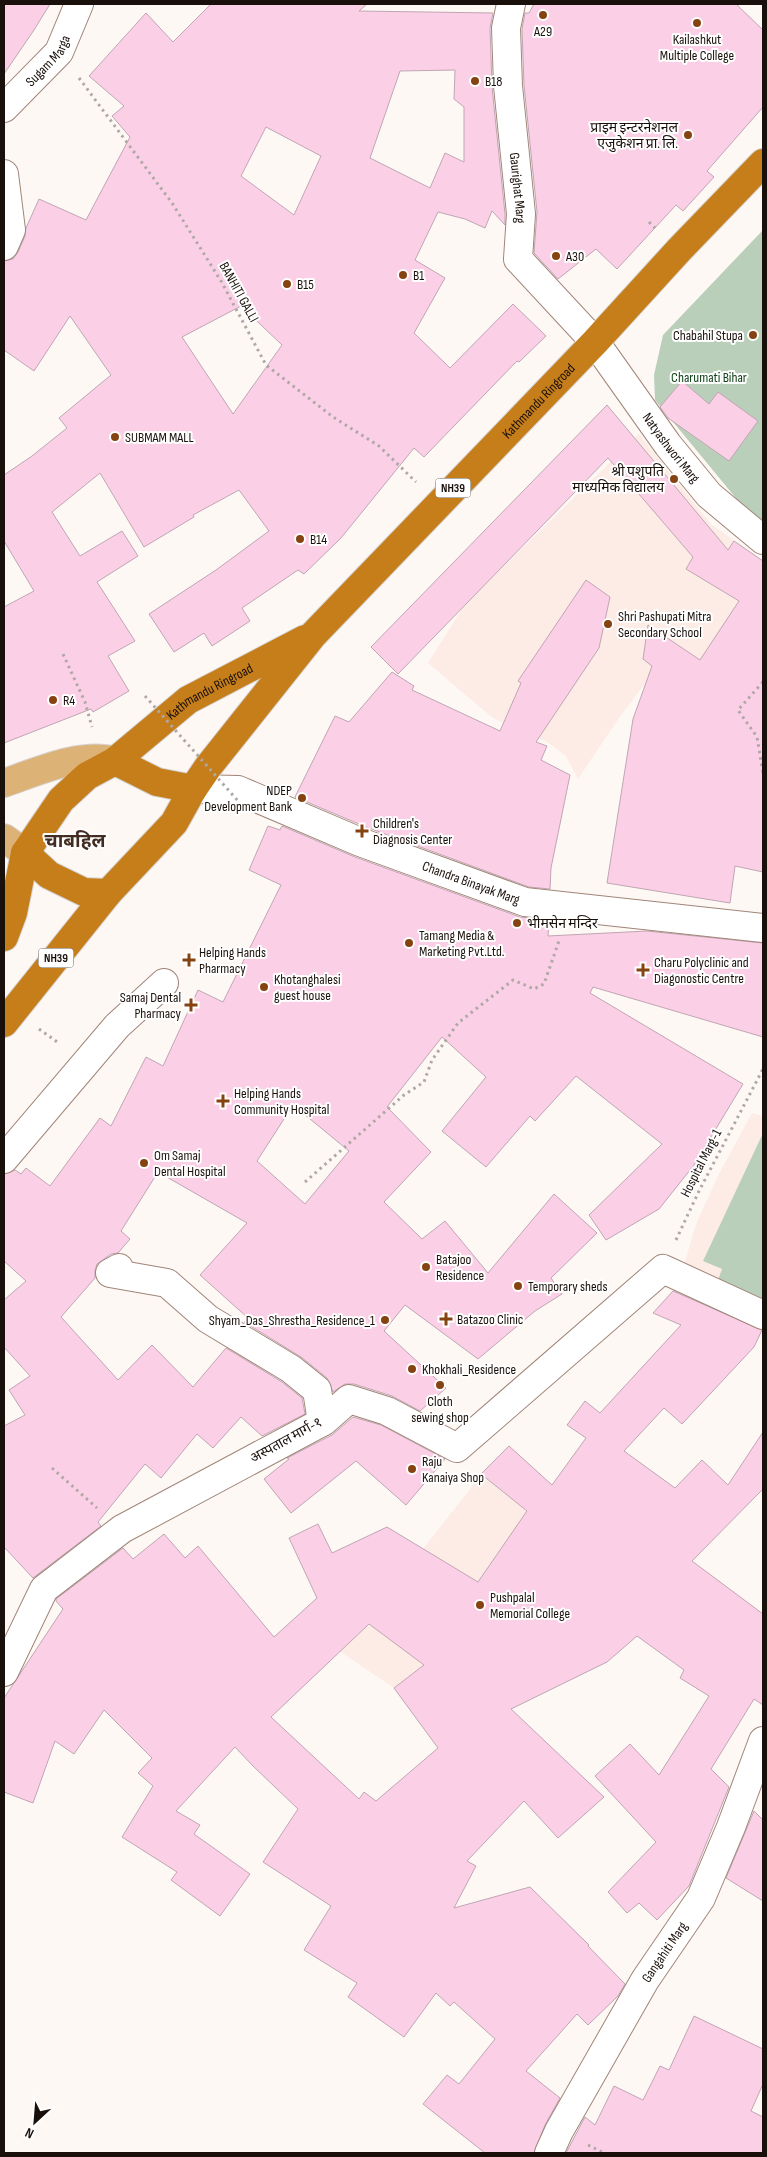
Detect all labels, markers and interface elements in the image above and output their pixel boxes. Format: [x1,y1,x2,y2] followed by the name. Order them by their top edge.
[537,9,549,21] marker: A29
[691,17,703,29] marker: Kailashkut Multiple College
[533,23,552,40] place label: A29
[660,31,734,64] place label: Kailashkut Multiple College
[22,33,74,90] street label: Sugam Marga
[485,73,502,90] place label: B18
[469,75,481,87] marker: B18
[590,118,679,153] place label: प्राइम इन्टरनेशनल एजुकेशन प्रा. लि.
[682,129,694,141] marker: प्राइम इन्टरनेशनल एजुकेशन प्रा. लि.
[506,152,529,224] street label: Gaurighat Marg
[565,248,584,265] place label: A30
[550,250,562,262] marker: A30
[216,259,262,325] street label: BANHITI GALLI
[413,267,424,284] place label: B1
[397,269,409,281] marker: B1
[297,276,314,293] place label: B15
[281,278,293,290] marker: B15
[673,327,743,344] place label: Chabahil Stupa
[747,329,759,341] marker: Chabahil Stupa
[498,360,579,442] street label: Kathmandu Ringroad
[671,369,747,386] park label: Charumati Bihar
[639,409,704,486] street label: Natyashwori Marg
[125,429,194,446] place label: SUBMAM MALL
[109,431,121,443] marker: SUBMAM MALL
[572,463,665,496] place label: श्री पशुपति माध्यमिक विद्यालय
[668,473,680,485] marker: श्री पशुपति माध्यमिक विद्यालय
[436,478,470,498] road number: NH39
[310,531,327,548] place label: B14
[294,533,306,545] marker: B14
[618,608,711,641] place label: Shri Pashupati Mitra Secondary School
[602,618,614,630] marker: Shri Pashupati Mitra Secondary School
[163,659,256,723] street label: Kathmandu Ringroad
[63,692,75,709] place label: R4
[47,694,59,706] marker: R4
[204,782,293,815] place label: NDEP Development Bank
[296,792,308,804] marker: NDEP Development Bank
[373,815,452,848] place label: Children's Diagnosis Center
[355,824,369,838] marker: Children's Diagnosis Center
[45,830,106,853] district label: चाबहिल
[420,857,523,908] street label: Chandra Binayak Marg
[527,914,598,932] place label: भीमसेन मन्दिर
[511,917,523,929] marker: भीमसेन मन्दिर
[419,927,504,960] place label: Tamang Media & Marketing Pvt.Ltd.
[403,937,415,949] marker: Tamang Media & Marketing Pvt.Ltd.
[199,944,266,977] place label: Helping Hands Pharmacy
[38,948,74,968] road number: NH39
[183,954,195,966] marker: Helping Hands Pharmacy
[654,954,749,987] place label: Charu Polyclinic and Diagonostic Centre
[636,963,650,977] marker: Charu Polyclinic and Diagonostic Centre
[274,971,341,1004] place label: Khotanghalesi guest house
[258,981,270,993] marker: Khotanghalesi guest house
[120,989,182,1022] place label: Samaj Dental Pharmacy
[185,999,197,1011] marker: Samaj Dental Pharmacy
[234,1085,329,1118] place label: Helping Hands Community Hospital
[216,1094,230,1108] marker: Helping Hands Community Hospital
[677,1126,725,1200] street label: Hospital Marg-1
[154,1147,226,1180] place label: Om Samaj Dental Hospital
[138,1157,150,1169] marker: Om Samaj Dental Hospital
[436,1251,484,1284] place label: Batajoo Residence
[420,1261,432,1273] marker: Batajoo Residence
[528,1278,607,1295] place label: Temporary sheds
[512,1280,524,1292] marker: Temporary sheds
[457,1311,523,1328] place label: Batazoo Clinic
[209,1312,375,1329] place label: Shyam_Das_Shrestha_Residence_1
[439,1312,453,1326] marker: Batazoo Clinic
[379,1314,391,1326] marker: Shyam_Das_Shrestha_Residence_1
[422,1361,516,1378] place label: Khokhali_Residence
[406,1363,418,1375] marker: Khokhali_Residence
[434,1379,446,1391] marker: Cloth sewing shop
[411,1393,469,1426] place label: Cloth sewing shop
[247,1413,325,1467] street label: अस्पताल मार्ग-१
[422,1453,484,1486] place label: Raju Kanaiya Shop
[406,1463,418,1475] marker: Raju Kanaiya Shop
[490,1589,570,1622] place label: Pushpalal Memorial College
[474,1599,486,1611] marker: Pushpalal Memorial College
[638,1918,691,1985] street label: Gangahiti Marg
[10,2097,60,2147] north arrow
[22,2124,37,2143] text: N

